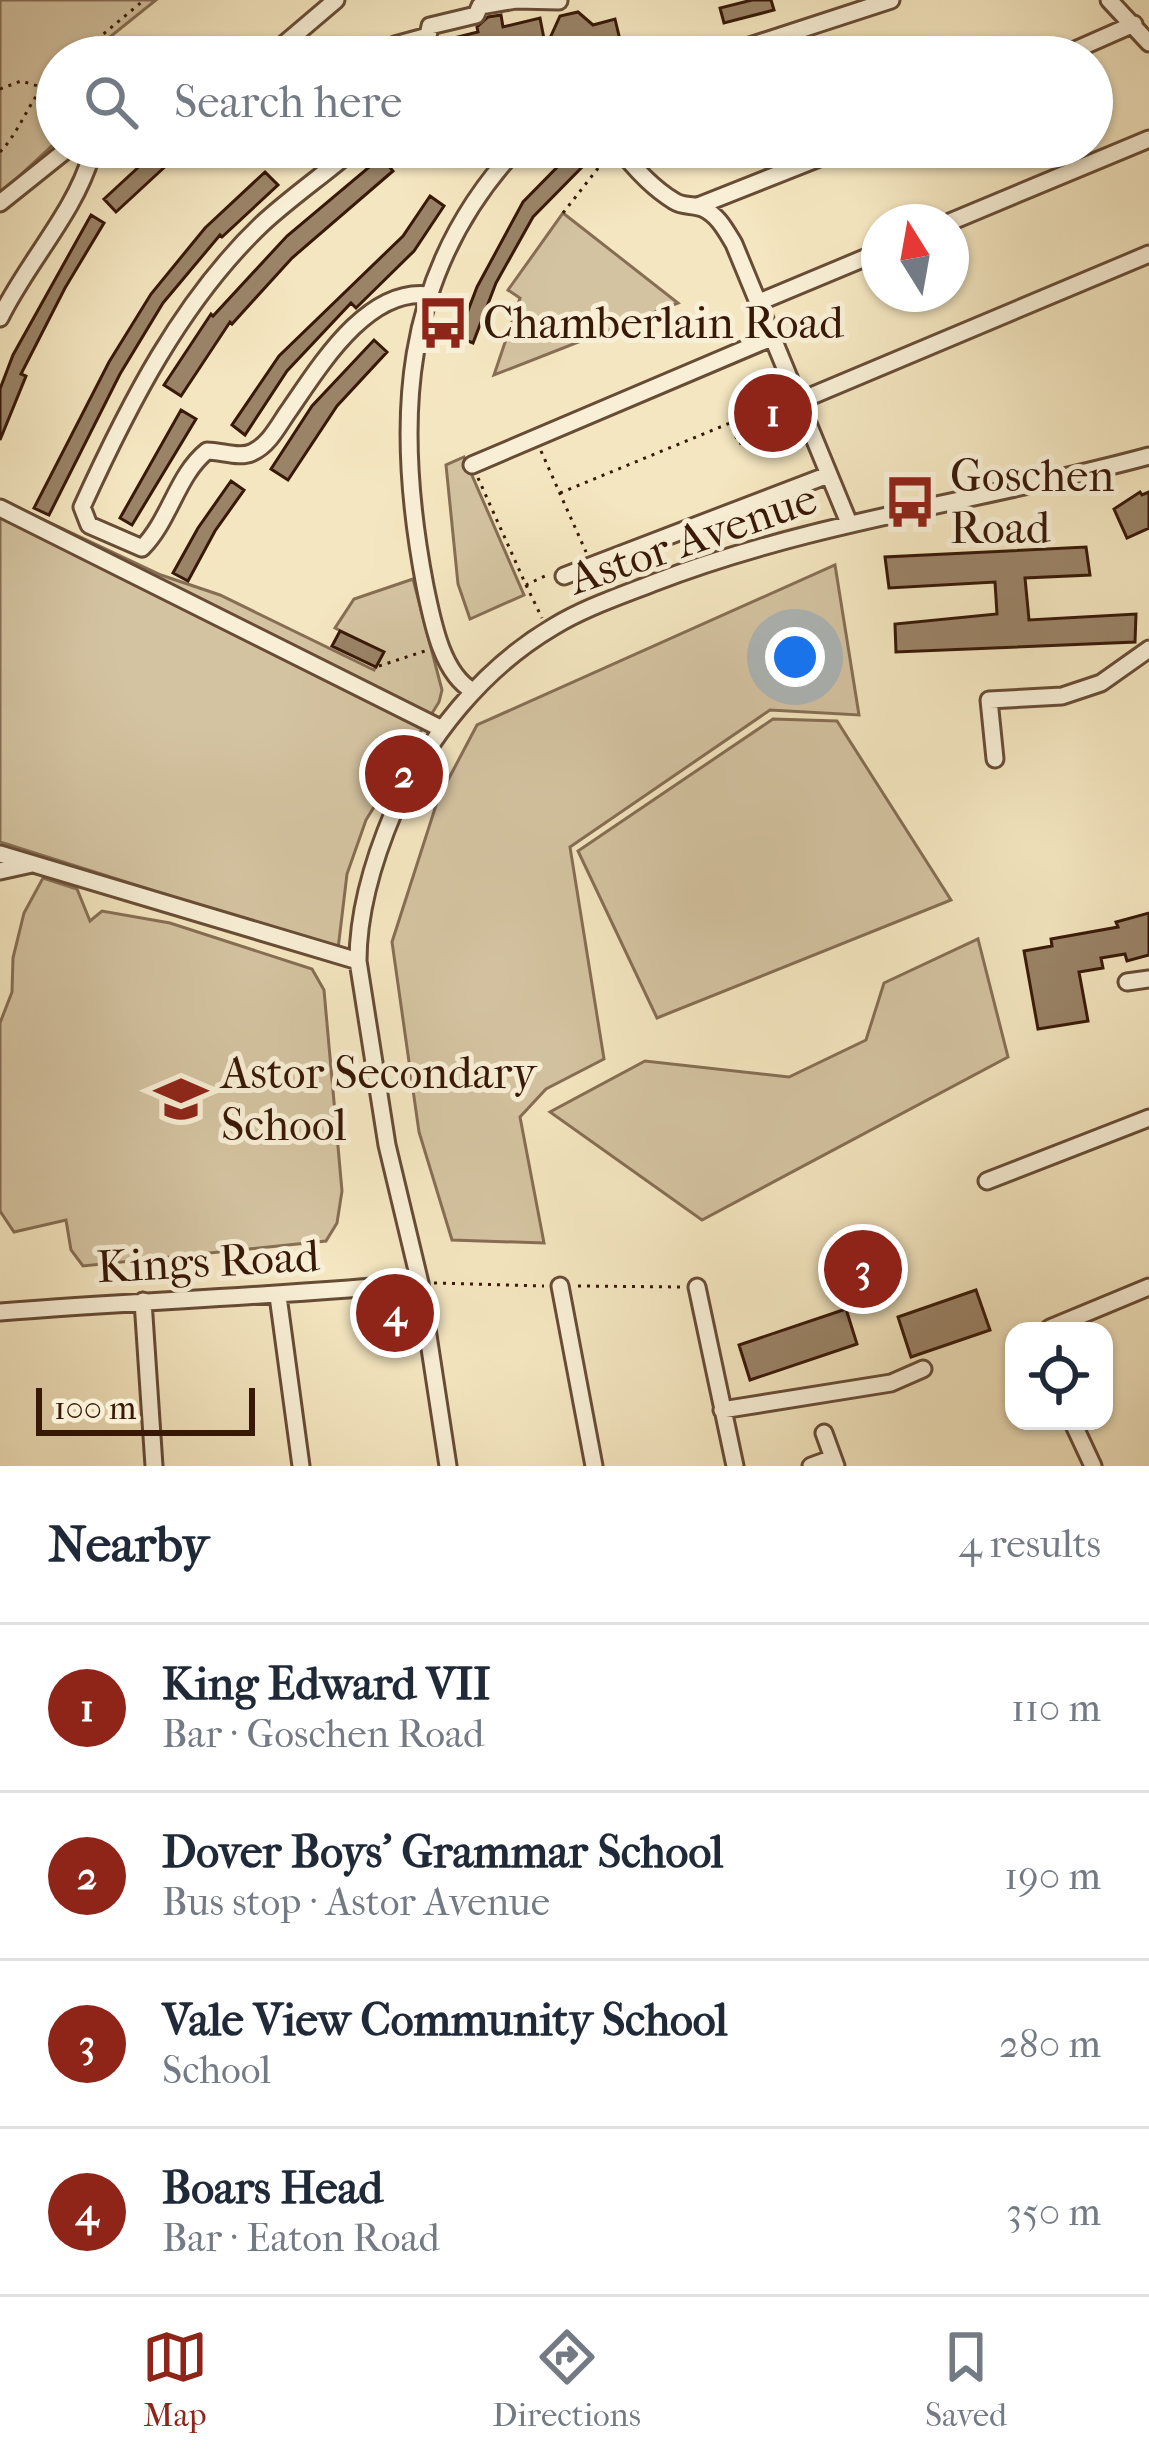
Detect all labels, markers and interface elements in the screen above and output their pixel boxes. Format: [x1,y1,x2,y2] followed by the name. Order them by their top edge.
[36,36,1113,168] search box
[78,69,144,135] icon: search
[174,76,402,129] text: Search here
[861,204,969,312] north arrow
[414,294,472,352] bus stop icon: Chamberlain Road
[483,297,844,350] place label: Chamberlain Road
[734,368,812,458] pin: 1
[950,450,1114,555] place label: Goschen Road
[560,472,824,607] street label: Astor Avenue
[881,473,939,531] bus stop icon: Goschen Road
[765,627,825,687] your location
[365,729,443,819] pin: 2
[219,1047,538,1152] place label: Astor Secondary School
[152,1070,210,1128] school or university icon: Astor Secondary School
[824,1224,902,1314] pin: 3
[95,1230,321,1294] street label: Kings Road
[356,1268,434,1358] pin: 4
[1005,1322,1113,1430] map controls
[1005,1322,1113,1430] button: locate
[36,1382,255,1435] scale bar
[54,1389,137,1428] text: 100 m
[48,1514,209,1574] text: Nearby
[959,1521,1101,1567] text: 4 results
[162,1658,491,1711] text: King Edward VII
[80,1685,94,1731] text: 1
[1011,1685,1101,1731] text: 110 m
[162,1711,484,1757] text: Bar · Goschen Road
[162,1826,723,1879] text: Dover Boys' Grammar School
[77,1853,97,1899] text: 2
[1004,1853,1101,1899] text: 190 m
[162,1879,550,1925] text: Bus stop · Astor Avenue
[162,1994,728,2047] text: Vale View Community School
[79,2021,95,2067] text: 3
[999,2021,1101,2067] text: 280 m
[162,2047,271,2093] text: School
[162,2162,383,2215] text: Boars Head
[75,2189,99,2235] text: 4
[1006,2189,1101,2235] text: 350 m
[162,2215,440,2261] text: Bar · Eaton Road
[142,2324,208,2435] tab: Map
[492,2324,641,2435] tab: Directions
[925,2324,1007,2435] tab: Saved

